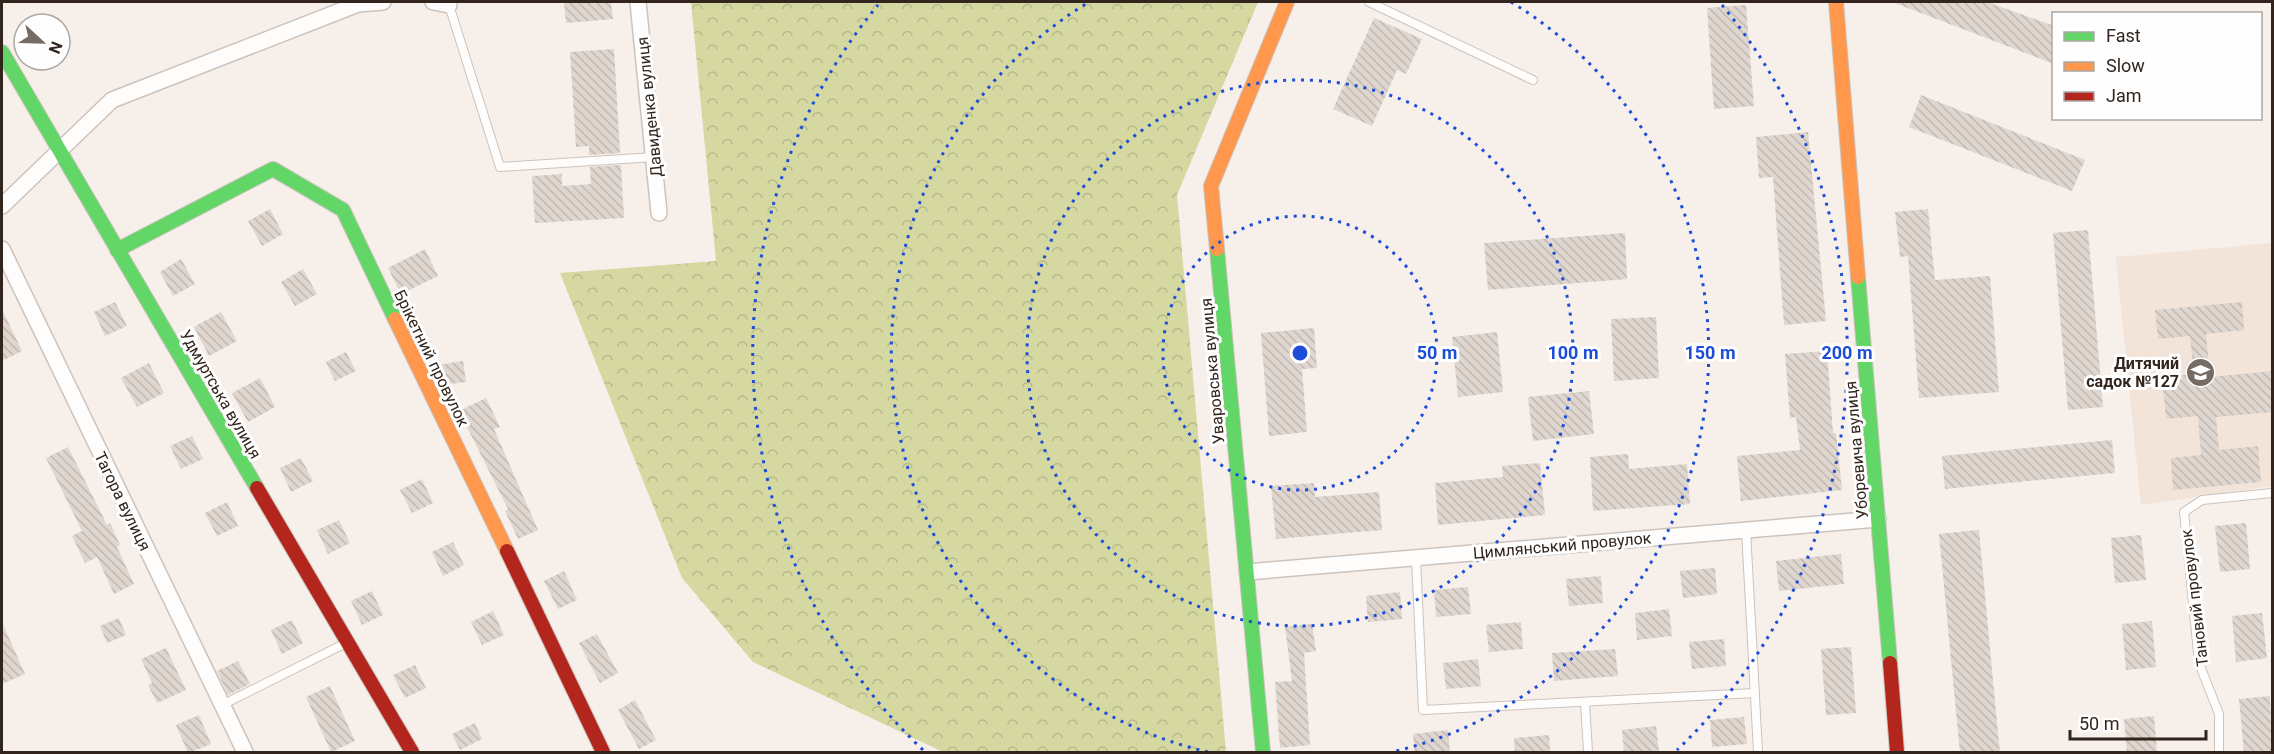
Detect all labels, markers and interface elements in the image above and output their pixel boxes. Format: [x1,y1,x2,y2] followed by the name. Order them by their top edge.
[12,12,72,72] north arrow
[2052,12,2262,120] legend
[2106,25,2141,46] text: Fast
[633,36,666,178] street label: Давиденка вулиця
[45,39,66,56] text: N
[2106,55,2145,76] text: Slow
[2106,85,2142,106] text: Jam
[390,287,473,430] street label: Брiкетний провулок
[1197,297,1228,445] street label: Уваровська вулиця
[176,327,265,462] street label: Удмуртська вулиця
[1417,342,1457,363] text: 50 m
[1547,342,1599,363] text: 100 m
[1684,342,1736,363] text: 150 m
[1821,342,1873,363] text: 200 m
[1290,343,1310,363] centre of rings
[2086,354,2179,391] place label: Дитячий садок №127
[2184,356,2216,388] school or university icon: Дитячий садок №127
[1841,380,1872,520] street label: Уборевича вулиця
[90,449,155,554] street label: Тагора вулиця
[1472,528,1652,563] street label: Цимлянський провулок
[2177,528,2212,668] street label: Тановий провулок
[2070,703,2206,741] scale bar
[2079,713,2119,734] text: 50 m

